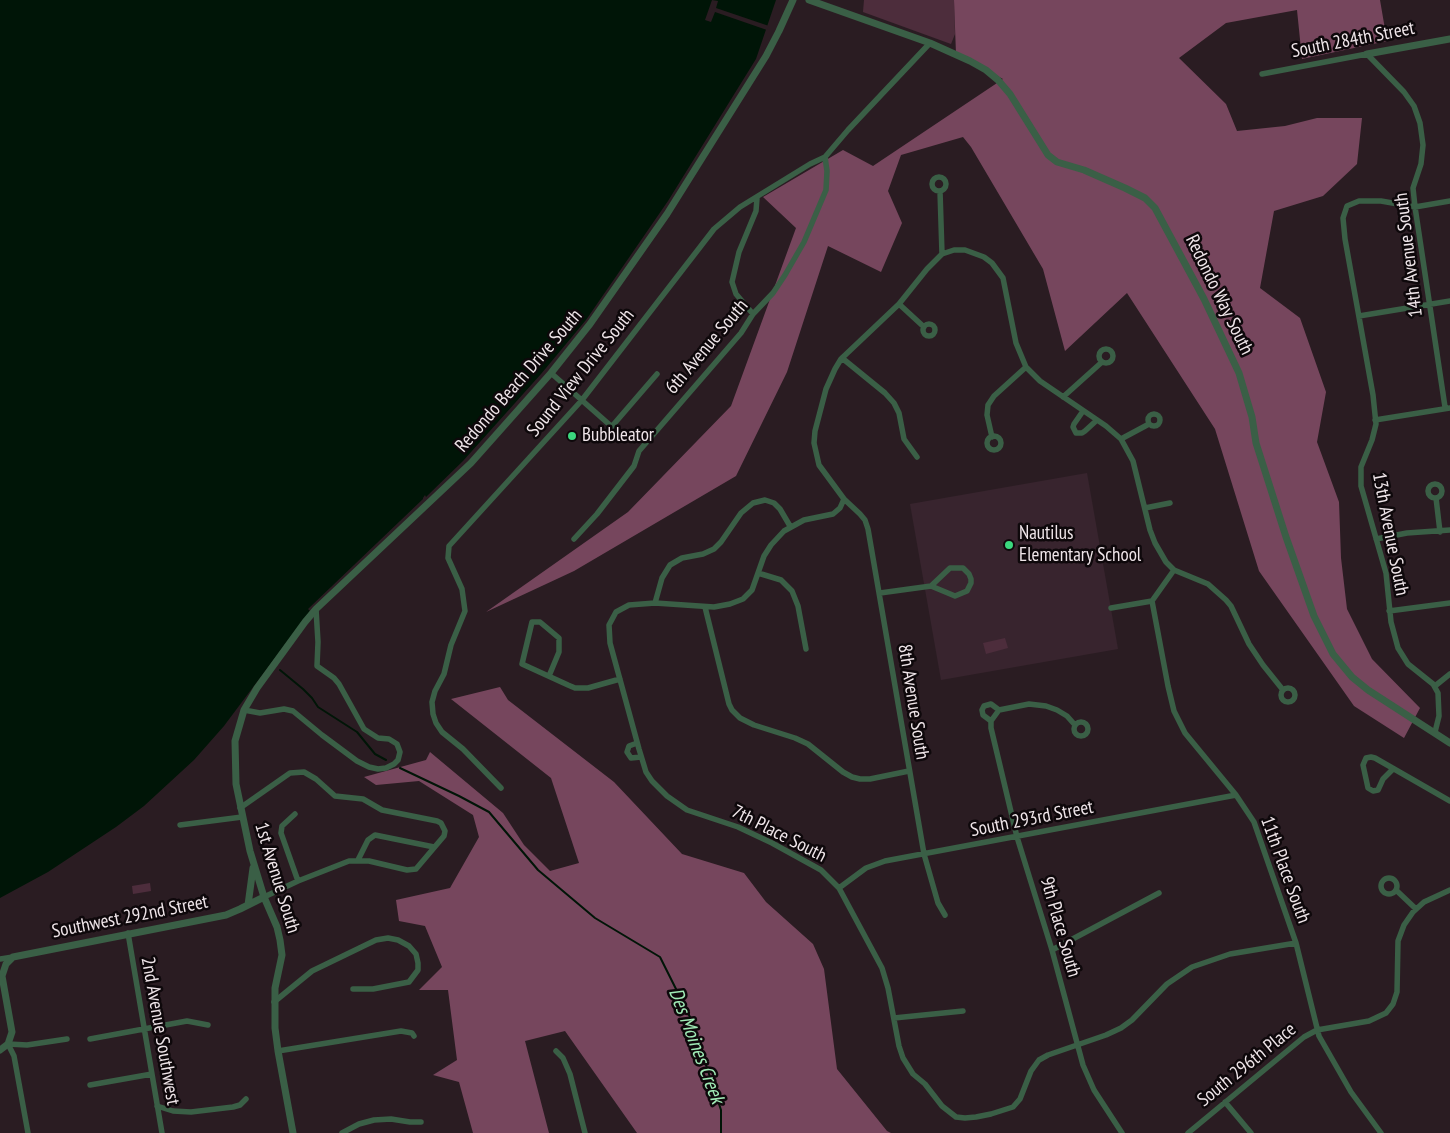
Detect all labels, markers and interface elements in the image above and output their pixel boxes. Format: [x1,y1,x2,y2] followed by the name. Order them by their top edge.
[1290,17,1416,63] street label: South 284th Street
[1390,192,1428,318] street label: 14th Avenue South
[1180,231,1258,359] street label: Redondo Way South
[661,295,753,399] street label: 6th Avenue South
[451,305,587,457] street label: Redondo Beach Drive South
[523,305,639,441] street label: Sound View Drive South
[582,425,654,447] place label: Bubbleator
[566,430,578,442] marker: Bubbleator
[1367,470,1413,598] street label: 13th Avenue South
[1019,523,1141,567] place label: Nautilus Elementary School
[1003,539,1015,551] marker: Nautilus Elementary School
[893,643,933,761] street label: 8th Avenue South
[969,796,1095,842] street label: South 293rd Street
[728,800,830,868] street label: 7th Place South
[1255,814,1315,926] street label: 11th Place South
[249,820,305,936] street label: 1st Avenue South
[1035,874,1085,980] street label: 9th Place South
[50,891,210,943] street label: Southwest 292nd Street
[136,955,184,1107] street label: 2nd Avenue Southwest
[663,985,729,1107] water label: Des Moines Creek
[1193,1018,1301,1112] street label: South 296th Place

